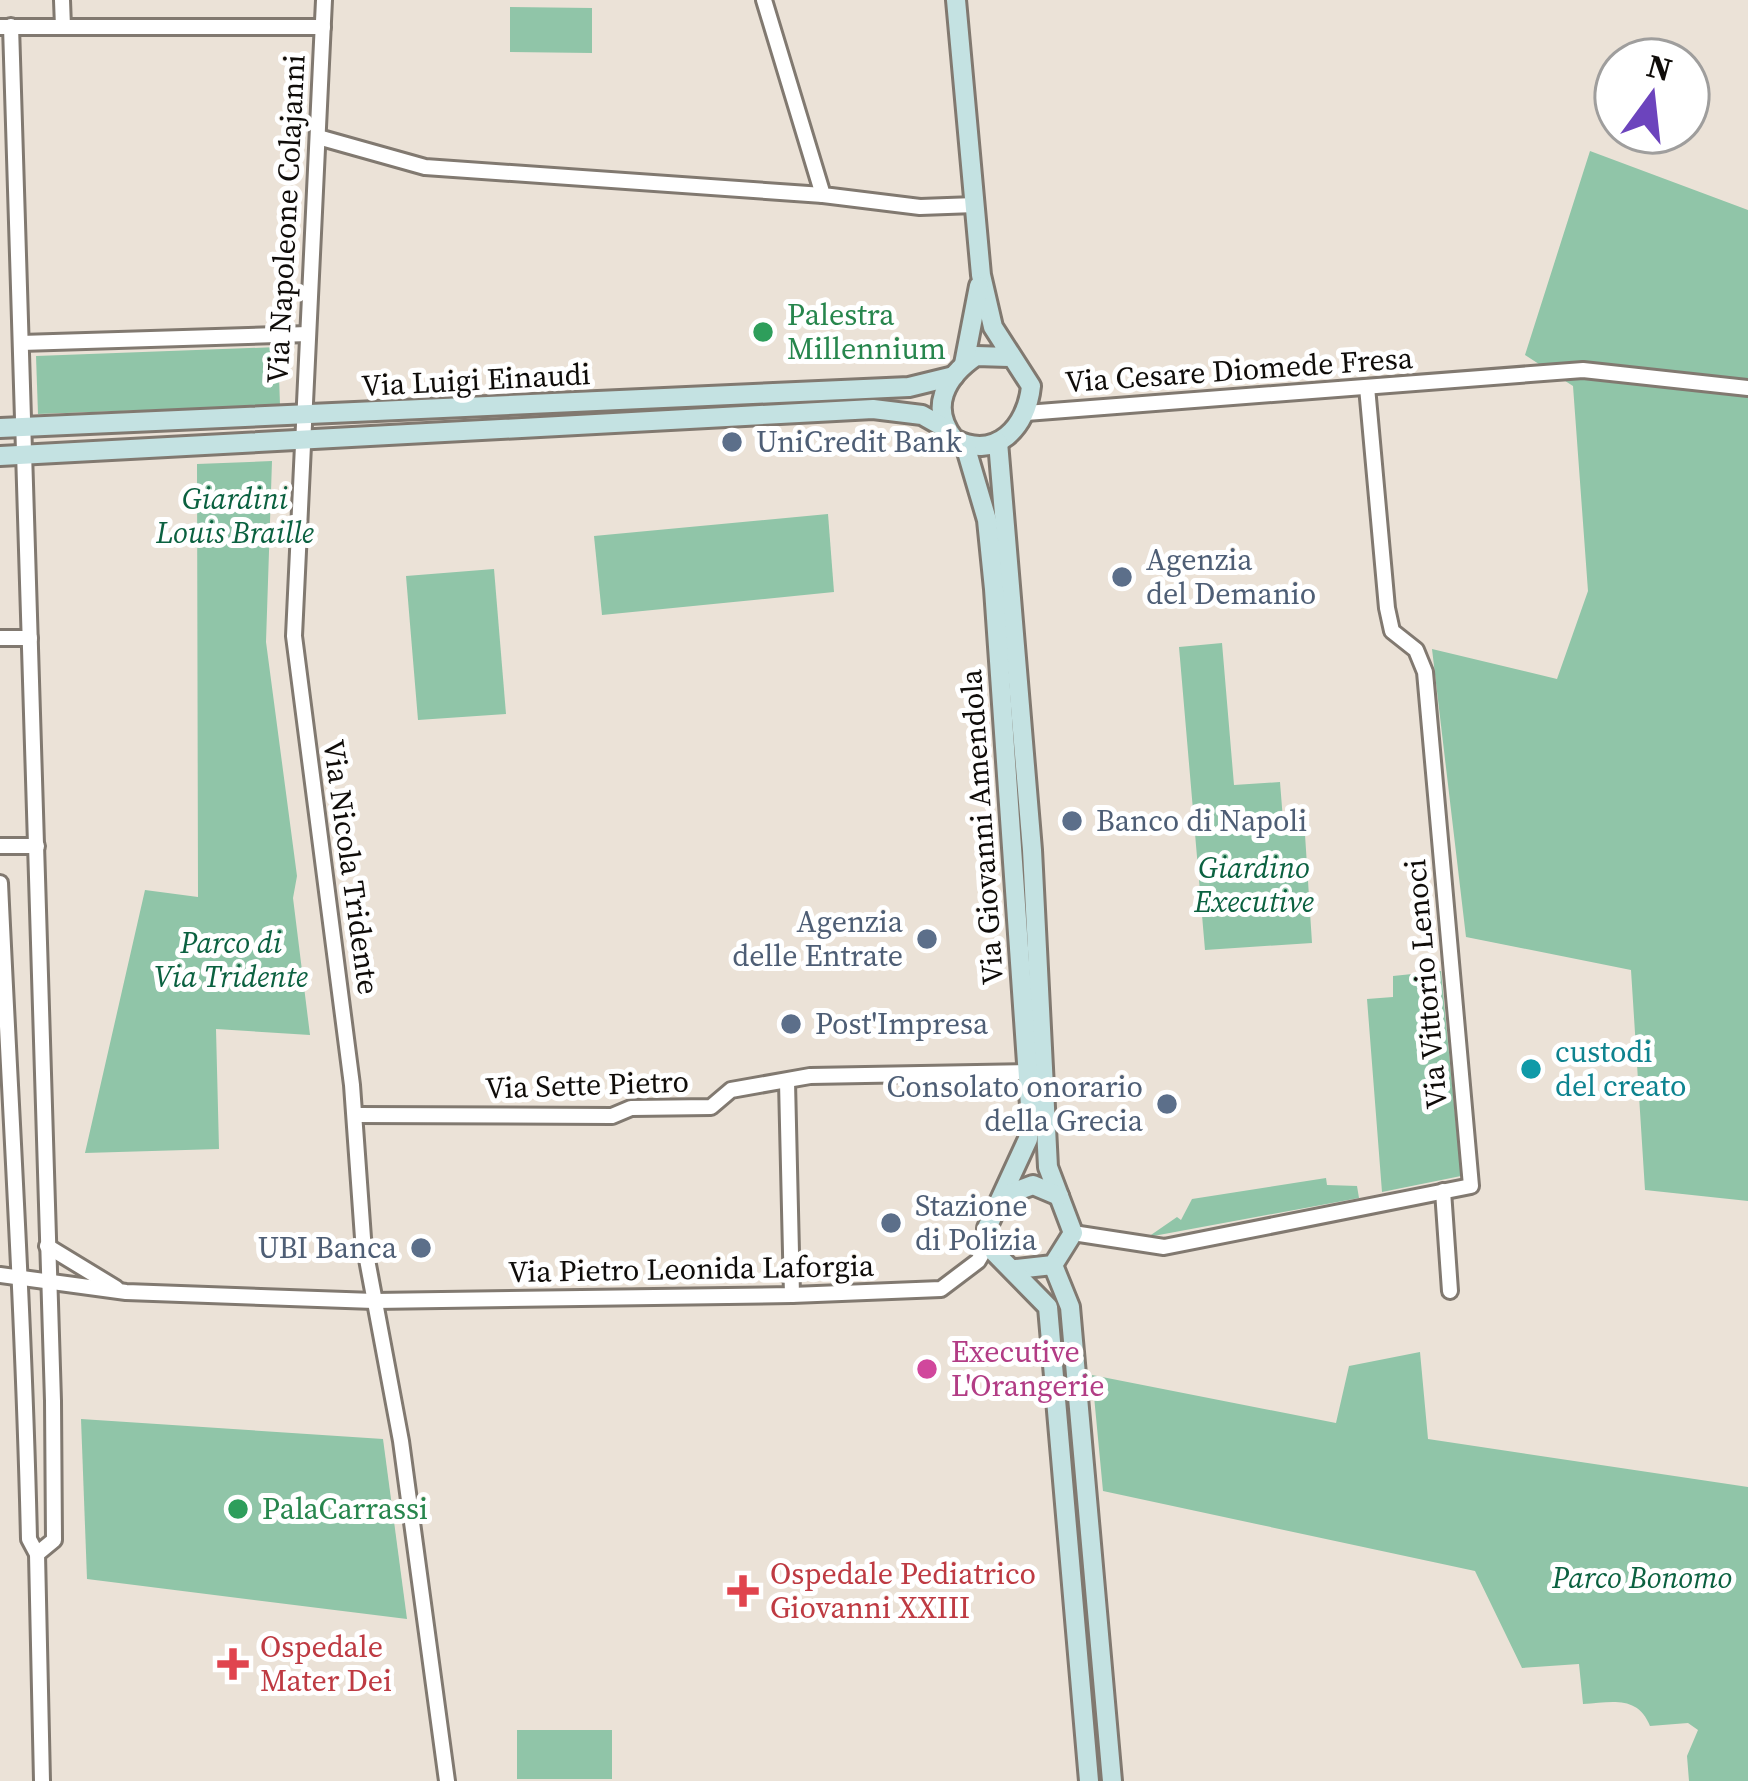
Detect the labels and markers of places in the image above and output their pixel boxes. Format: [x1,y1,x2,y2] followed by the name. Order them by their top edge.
[787,294,946,369] place label: Palestra Millennium
[750,319,776,345] marker: Palestra Millennium
[756,421,963,462] place label: UniCredit Bank
[719,429,745,455] marker: UniCredit Bank
[1146,539,1316,614] place label: Agenzia del Demanio
[1109,564,1135,590] marker: Agenzia del Demanio
[1096,800,1307,841] place label: Banco di Napoli
[1059,808,1085,834] marker: Banco di Napoli
[732,901,904,976] place label: Agenzia delle Entrate
[914,926,940,952] marker: Agenzia delle Entrate
[815,1003,989,1044] place label: Post'Impresa
[778,1011,804,1037] marker: Post'Impresa
[1555,1031,1686,1106] place label: custodi del creato
[1518,1056,1544,1082] marker: custodi del creato
[886,1066,1144,1141] place label: Consolato onorario della Grecia
[1154,1091,1180,1117] marker: Consolato onorario della Grecia
[915,1185,1038,1260] place label: Stazione di Polizia
[878,1210,904,1236] marker: Stazione di Polizia
[257,1227,398,1268] place label: UBI Banca
[408,1235,434,1261] marker: UBI Banca
[951,1331,1105,1406] place label: Executive L'Orangerie
[914,1356,940,1382] marker: Executive L'Orangerie
[262,1488,428,1529] place label: PalaCarrassi
[225,1496,251,1522] marker: PalaCarrassi
[770,1553,1036,1628] place label: Ospedale Pediatrico Giovanni XXIII
[727,1575,759,1607] marker: Ospedale Pediatrico Giovanni XXIII
[260,1626,392,1701] place label: Ospedale Mater Dei
[217,1648,249,1680] marker: Ospedale Mater Dei

